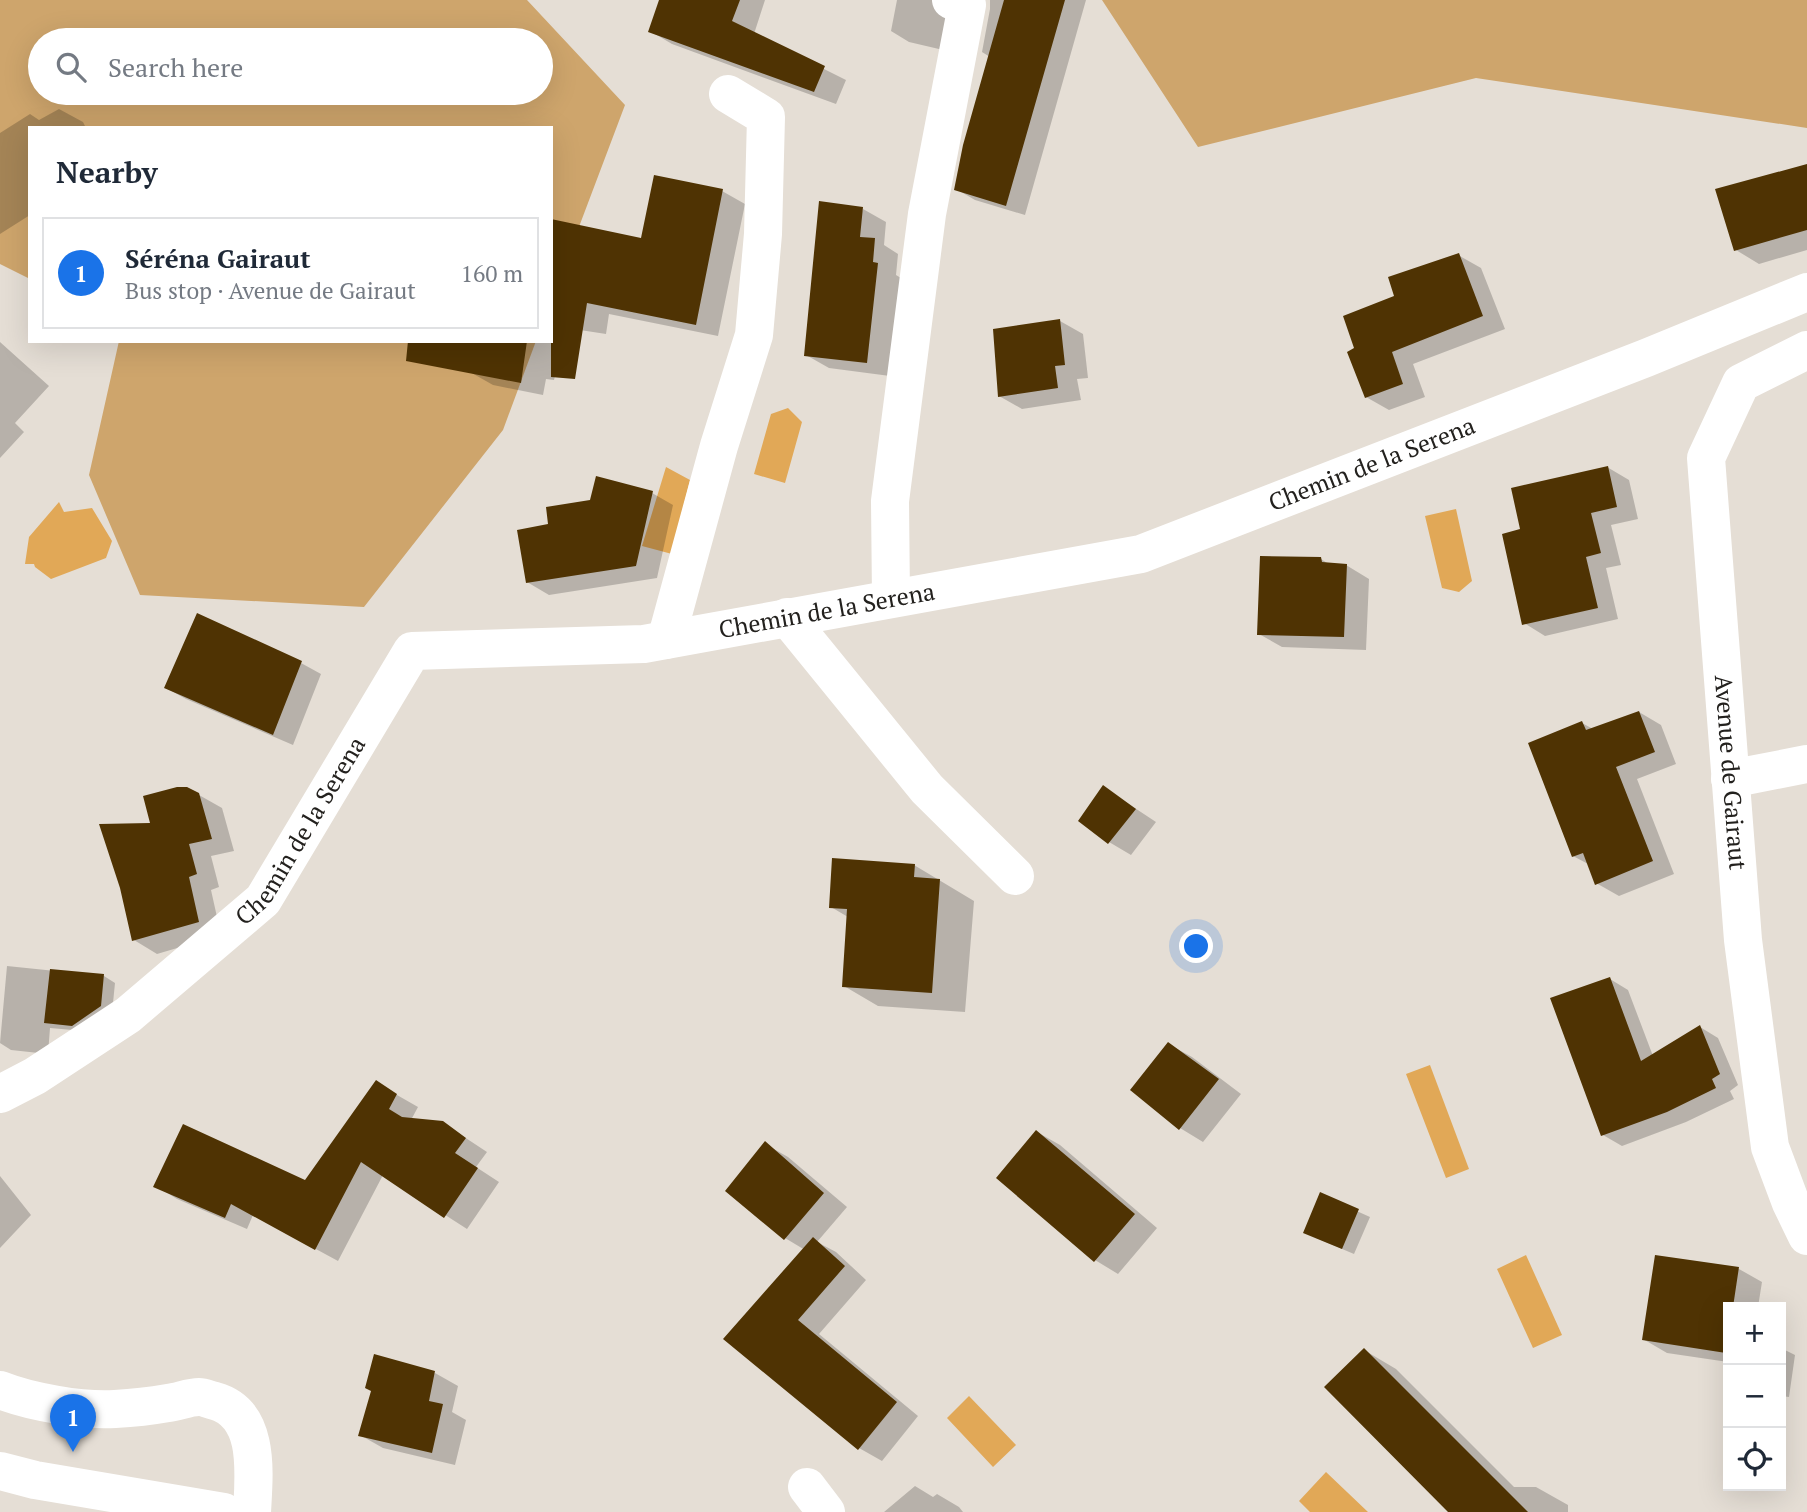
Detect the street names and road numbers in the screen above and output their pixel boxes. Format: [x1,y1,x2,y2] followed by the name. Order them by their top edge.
[1264,409,1479,518] street label: Chemin de la Serena
[716,575,937,645] street label: Chemin de la Serena
[1708,674,1755,871] street label: Avenue de Gairaut
[228,730,372,932] street label: Chemin de la Serena

